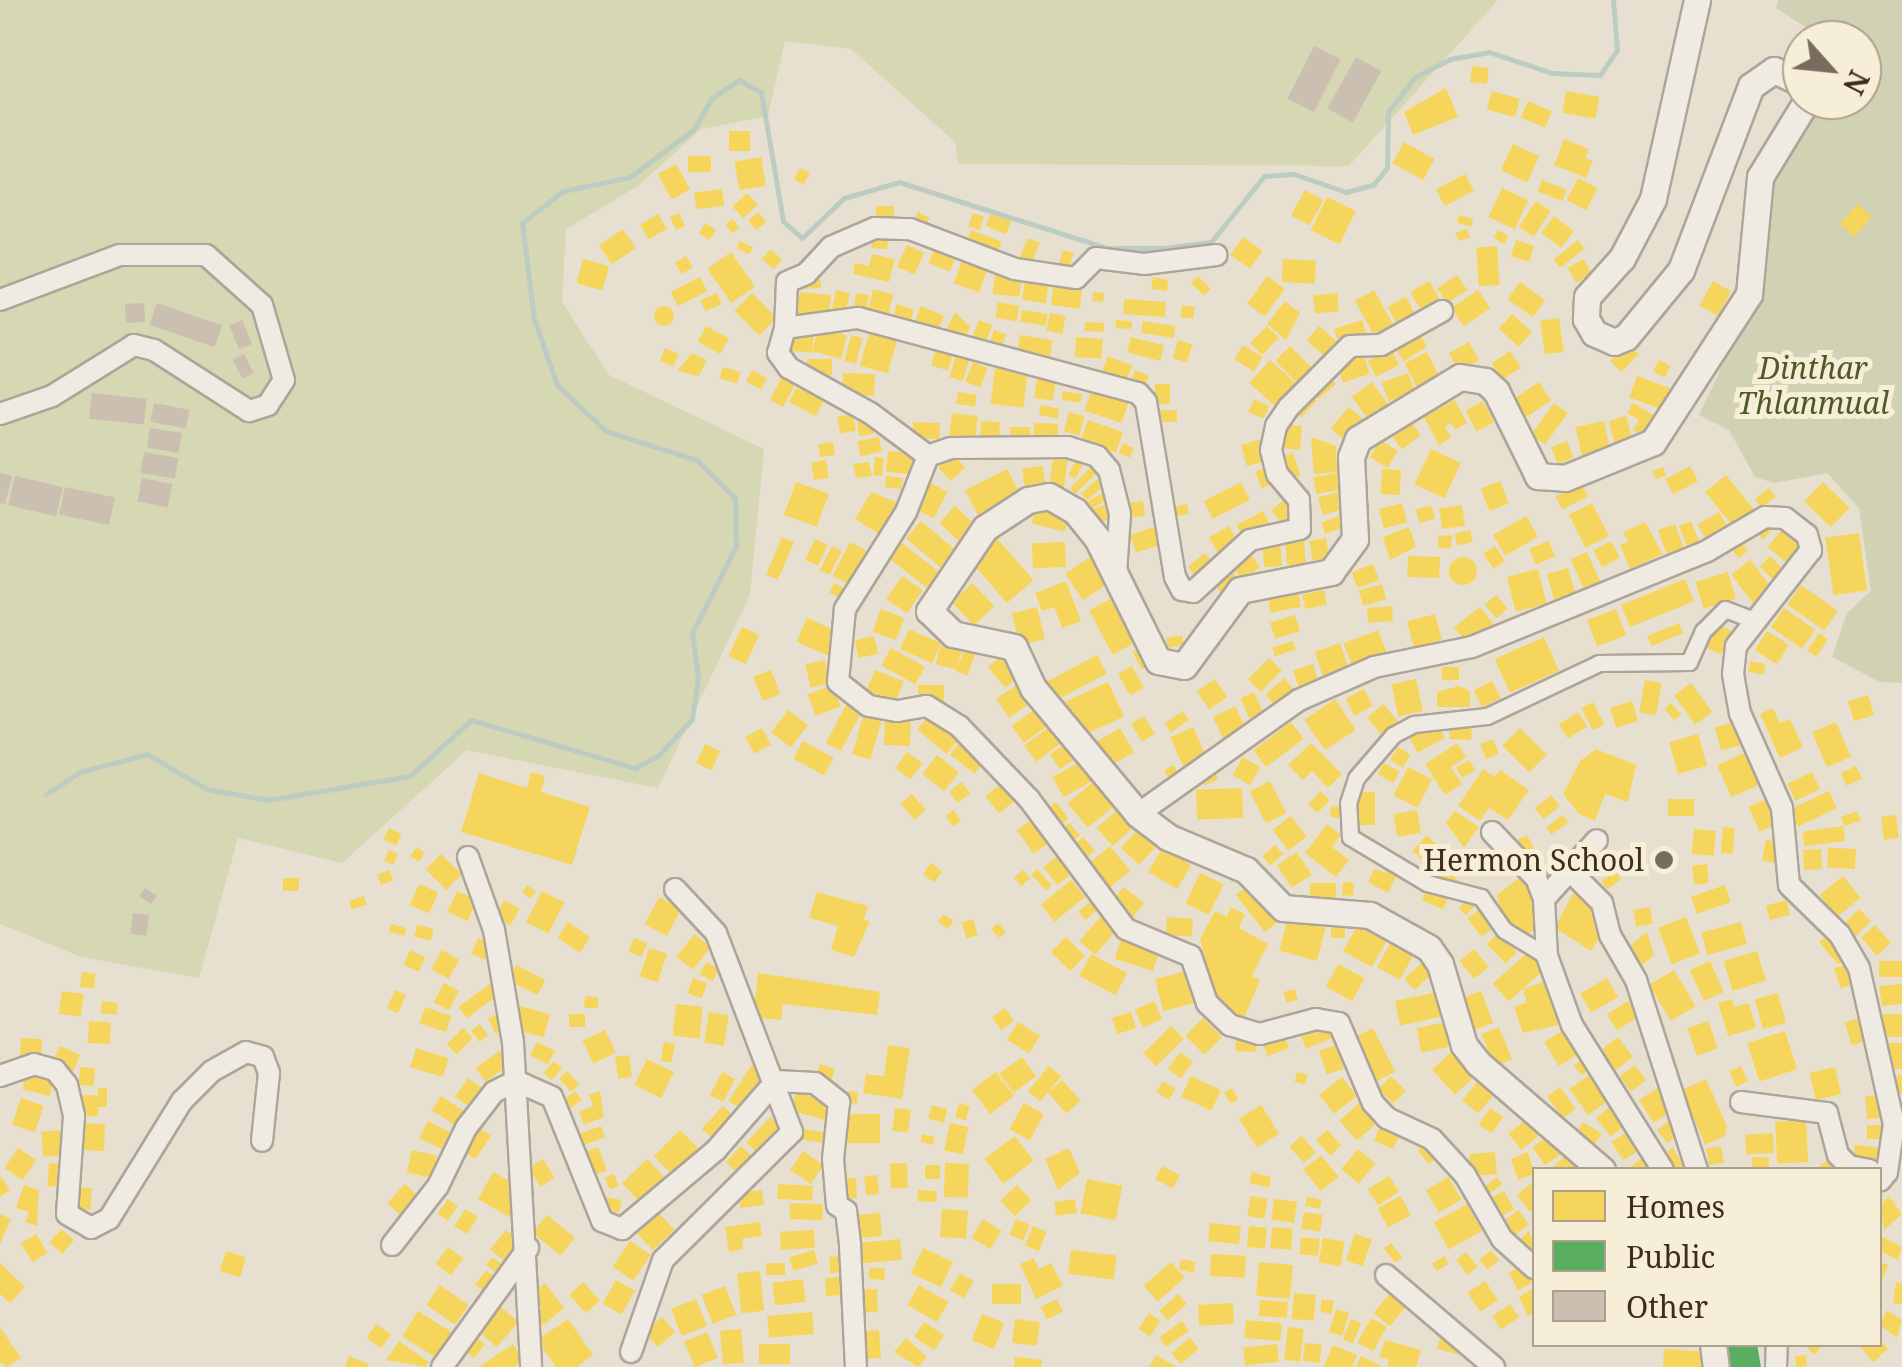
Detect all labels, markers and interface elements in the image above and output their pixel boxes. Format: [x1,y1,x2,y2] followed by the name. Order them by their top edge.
[1782,20,1882,120] north arrow
[1835,64,1879,101] text: N
[1737,350,1889,420] park label: Dinthar Thlanmual
[1423,842,1644,878] place label: Hermon School
[1653,849,1675,871] marker: Hermon School
[1532,1167,1882,1347] legend
[1626,1186,1725,1227] text: Homes
[1626,1236,1715,1277] text: Public
[1626,1286,1708,1327] text: Other

